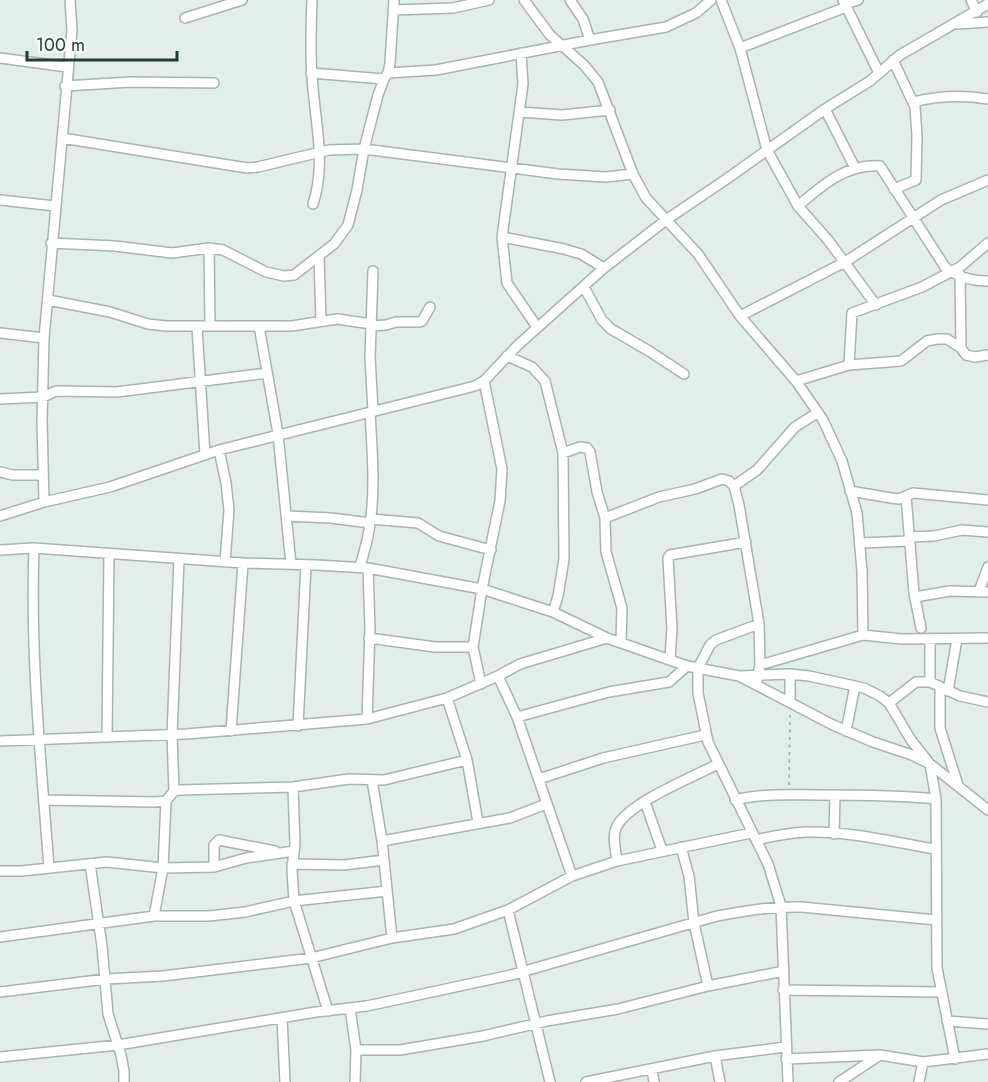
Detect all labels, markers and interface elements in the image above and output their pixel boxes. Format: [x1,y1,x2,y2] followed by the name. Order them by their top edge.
[27,24,177,62] scale bar
[36,32,85,58] text: 100 m

